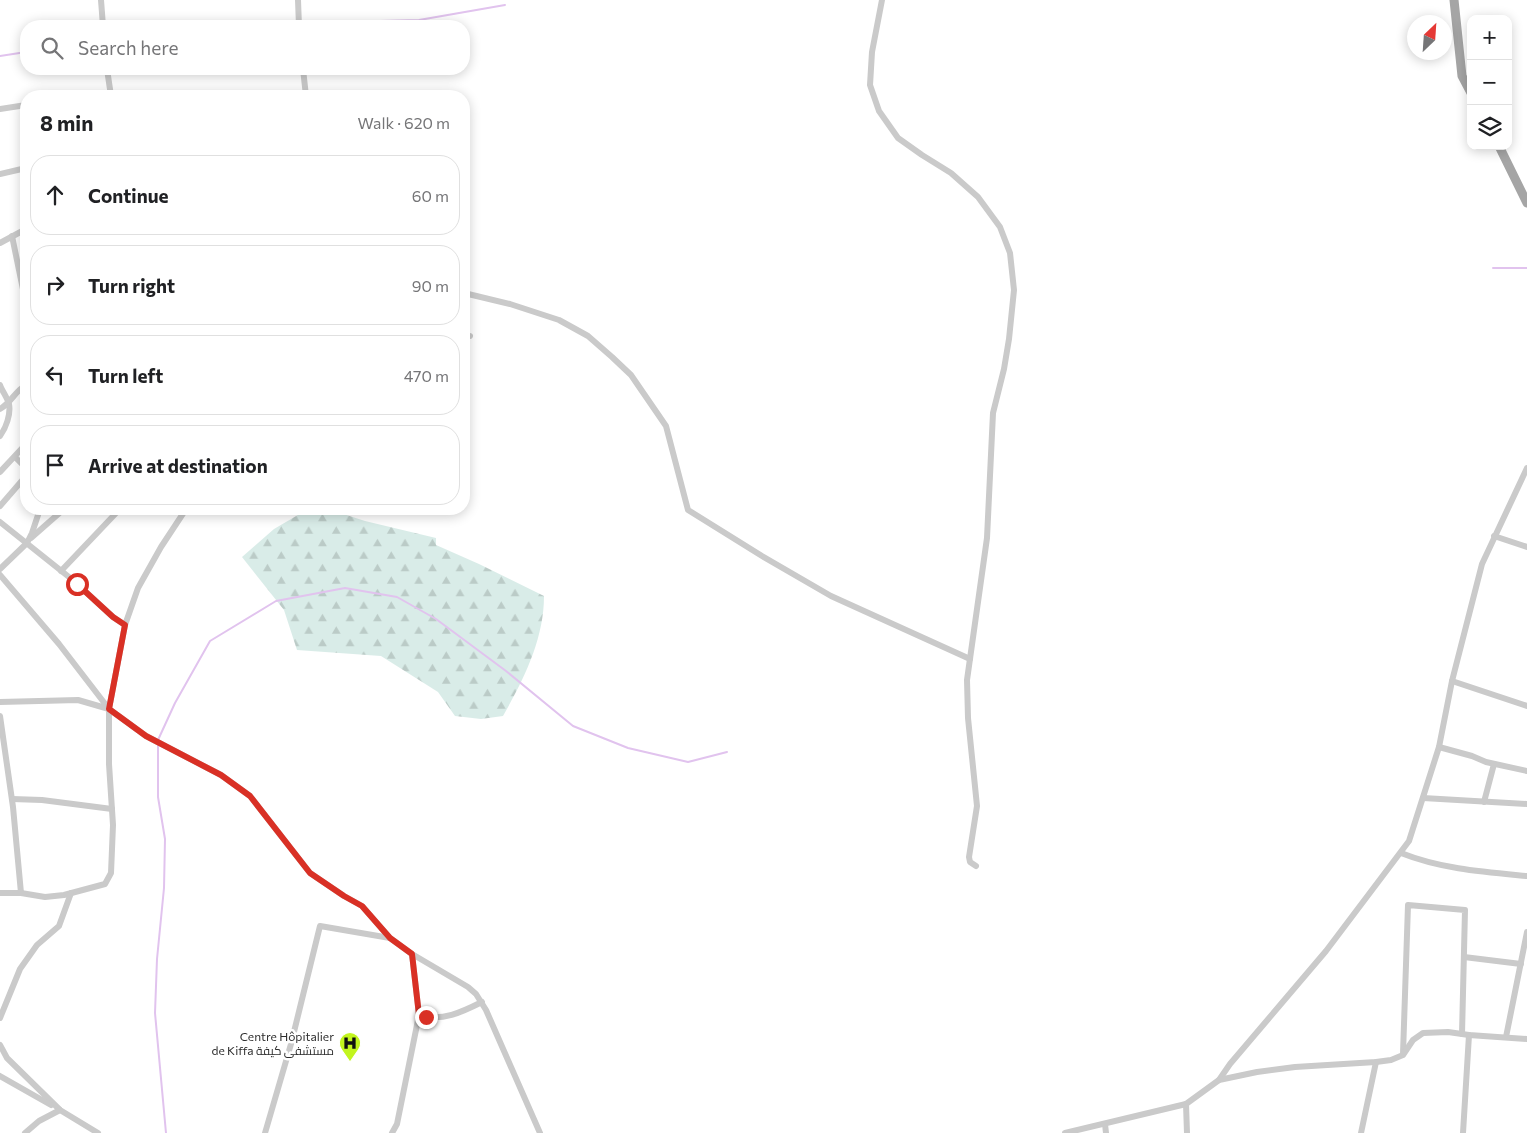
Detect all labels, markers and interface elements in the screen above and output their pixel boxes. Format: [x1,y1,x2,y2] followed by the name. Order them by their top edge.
[1407,15,1452,60] north arrow
[1467,15,1512,150] map controls
[1467,15,1512,60] button: +
[20,20,470,75] search box
[38,34,66,62] icon: search
[78,36,178,59] text: Search here
[1467,60,1512,105] button: −
[1467,105,1512,150] button: layers
[40,110,93,135] text: 8 min
[358,113,450,132] text: Walk · 620 m
[41,181,69,209] icon: ahead
[88,184,168,207] text: Continue
[412,186,449,205] text: 60 m
[41,271,69,299] icon: right
[88,274,175,297] text: Turn right
[412,276,449,295] text: 90 m
[41,361,69,389] icon: left
[88,364,163,387] text: Turn left
[404,366,449,385] text: 470 m
[41,451,69,479] icon: arrive
[88,454,268,477] text: Arrive at destination
[66,573,89,596] route start
[415,1006,438,1029] route end
[212,1029,334,1058] place label: Centre Hôpitalier de Kiffa مستشفى كيفة
[338,1031,362,1062] hospital icon: Centre Hôpitalier de Kiffa مستشفى كيفة

